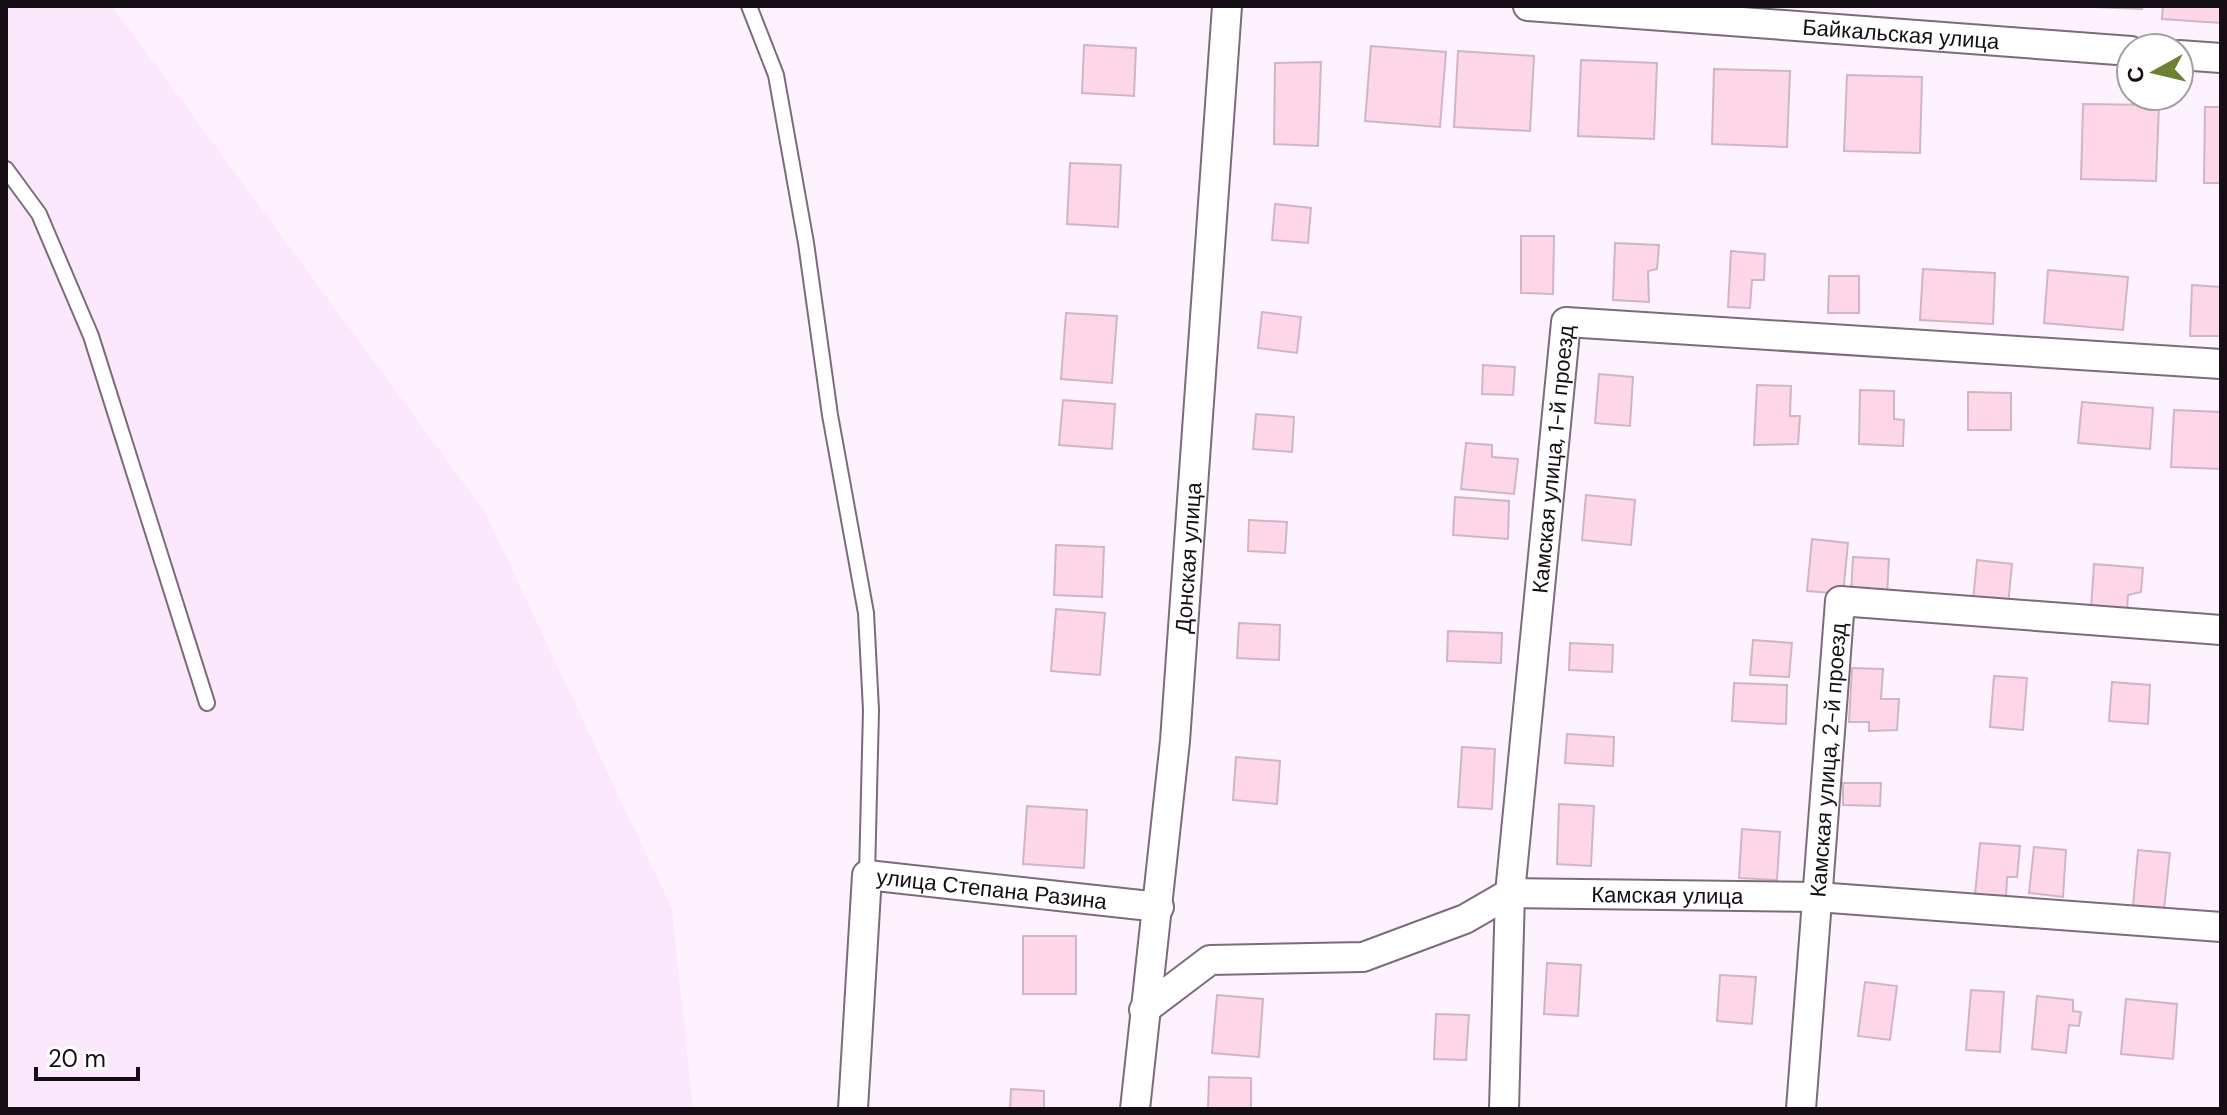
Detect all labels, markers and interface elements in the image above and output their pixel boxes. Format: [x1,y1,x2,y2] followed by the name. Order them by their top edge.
[1801,13,2001,56] street label: Байкальская улица
[2115,32,2195,112] north arrow
[2120,65,2151,85] text: С
[1525,324,1581,595] street label: Камская улица, 1-й проезд
[1169,480,1208,634] street label: Донская улица
[1803,622,1853,898] street label: Камская улица, 2-й проезд
[875,862,1109,916] street label: улица Степана Разина
[1591,880,1744,911] street label: Камская улица
[36,1031,138,1081] scale bar
[48,1043,106,1074] text: 20 m

